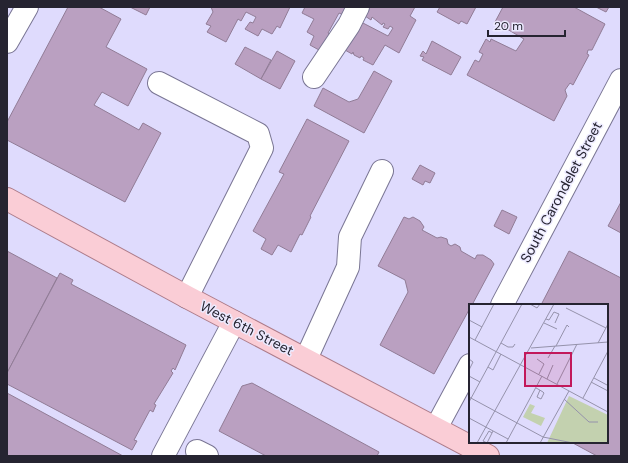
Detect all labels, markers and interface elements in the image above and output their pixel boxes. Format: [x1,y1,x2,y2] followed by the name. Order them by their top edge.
[488,12,565,38] scale bar
[494,18,523,34] text: 20 m
[516,118,606,266] street label: South Carondelet Street
[197,297,297,359] street label: West 6th Street
[469,304,608,443] inset map

